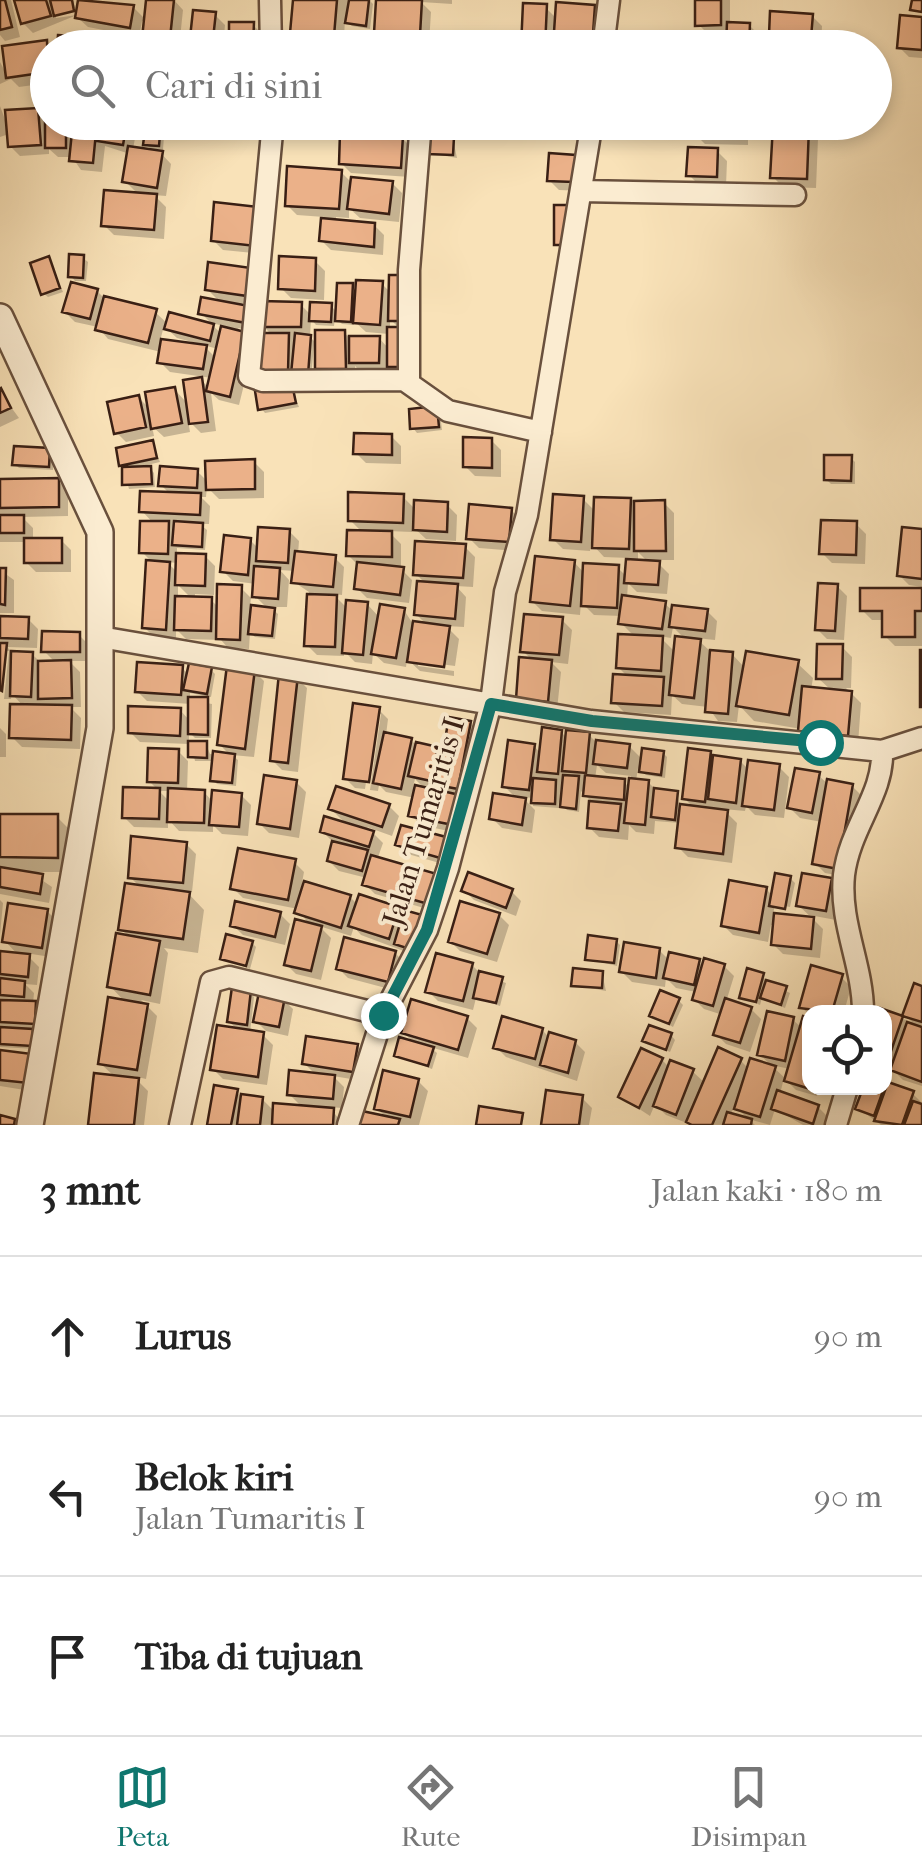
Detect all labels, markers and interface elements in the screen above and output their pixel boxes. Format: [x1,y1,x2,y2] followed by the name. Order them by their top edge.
[30,30,892,140] search box
[65,58,120,113] icon: search
[145,63,322,108] text: Cari di sini
[375,714,472,932] street label: Jalan Tumaritis I
[798,720,844,766] route start
[361,993,407,1039] route end
[802,1005,892,1095] map controls
[802,1005,892,1095] button: locate
[40,1166,140,1215] text: 3 mnt
[651,1172,882,1209] text: Jalan kaki · 180 m
[40,1309,95,1364] icon: ahead
[135,1314,231,1359] text: Lurus
[814,1318,882,1355] text: 90 m
[135,1455,294,1500] text: Belok kiri
[40,1469,95,1524] icon: left
[814,1478,882,1515] text: 90 m
[135,1500,365,1537] text: Jalan Tumaritis I
[40,1629,95,1684] icon: arrive
[135,1634,362,1679] text: Tiba di tujuan
[115,1760,170,1853] tab: Peta
[401,1760,460,1853] tab: Rute
[691,1760,807,1853] tab: Disimpan

